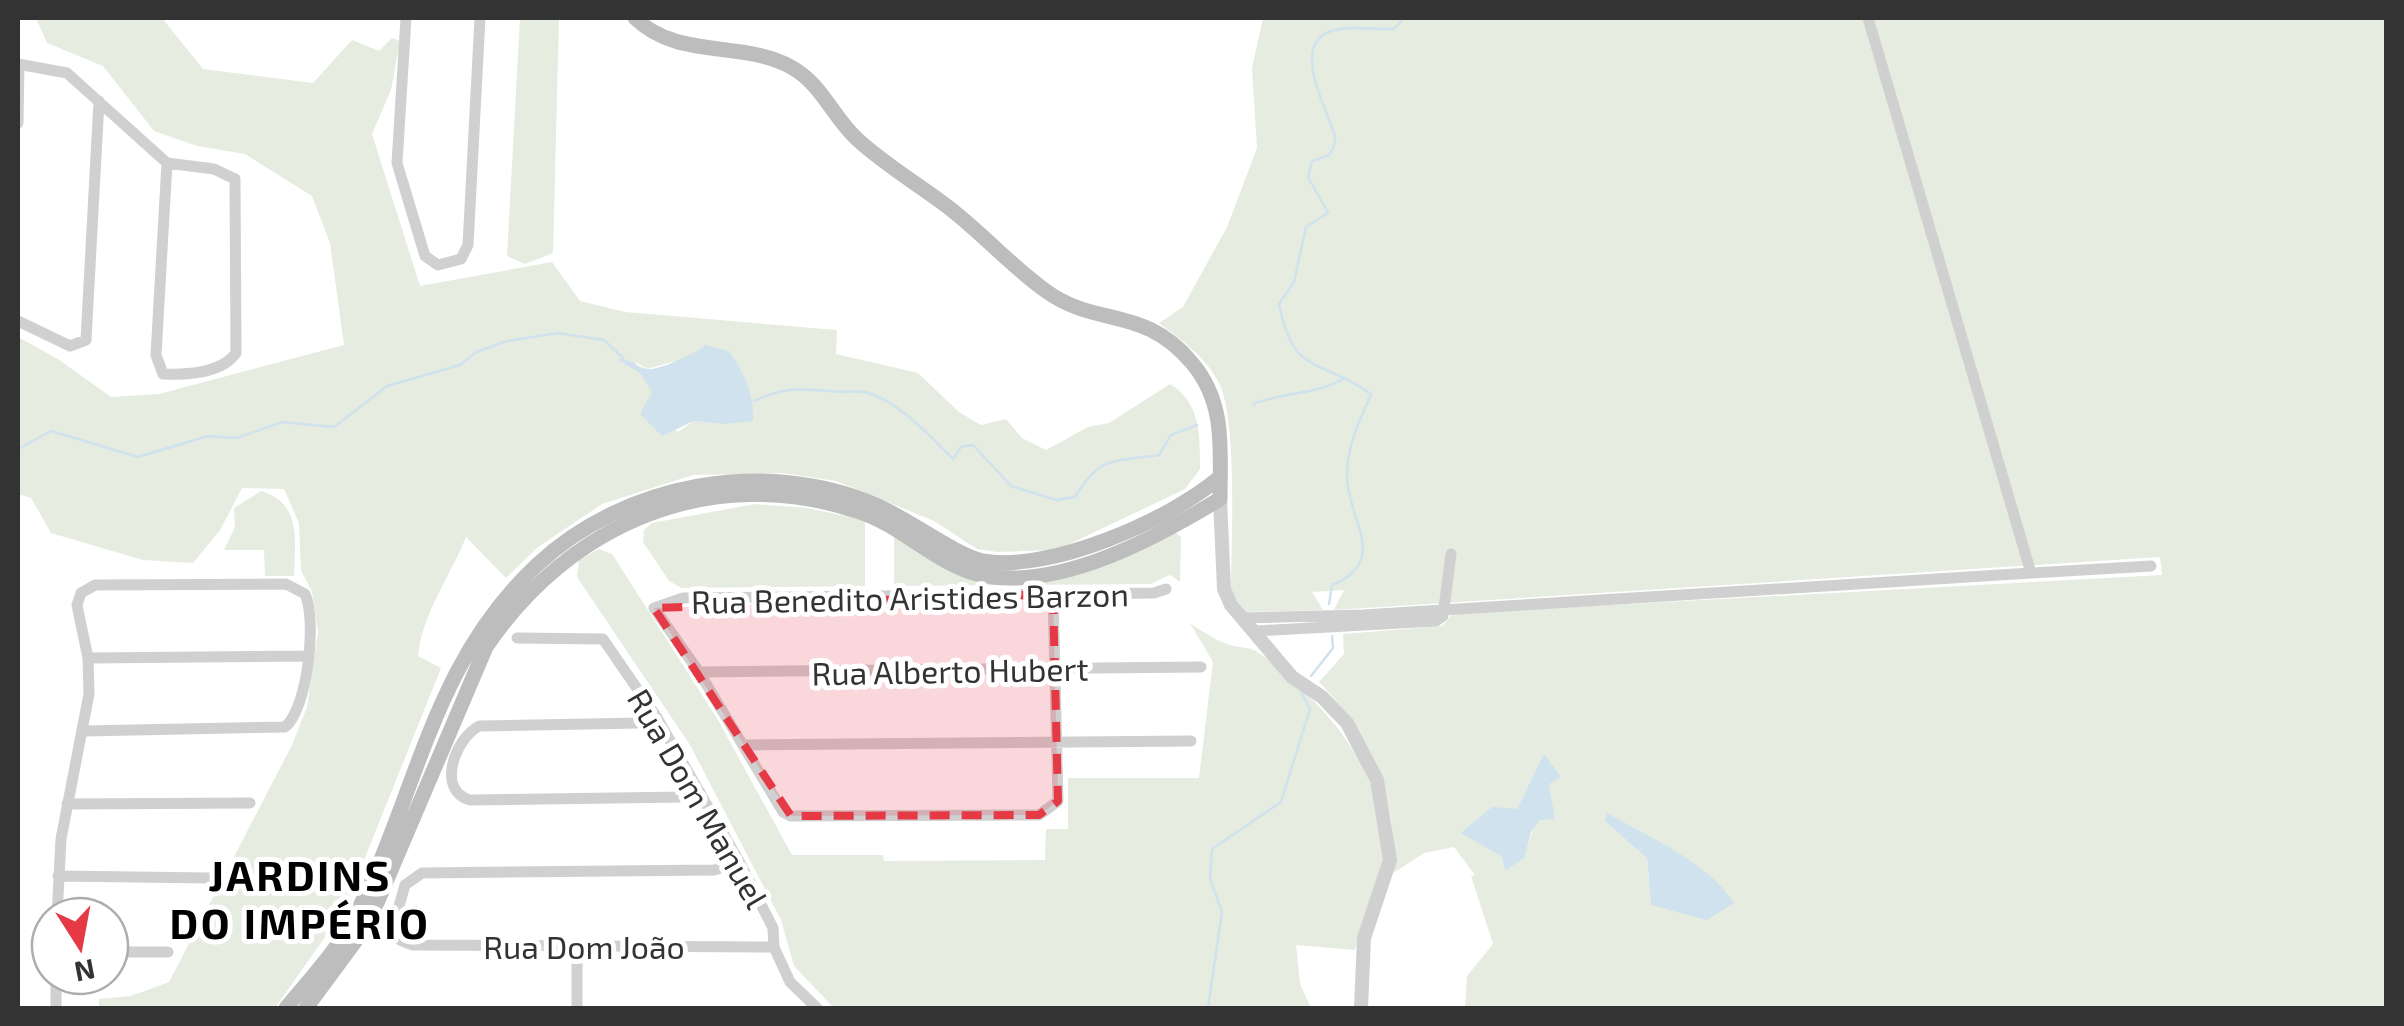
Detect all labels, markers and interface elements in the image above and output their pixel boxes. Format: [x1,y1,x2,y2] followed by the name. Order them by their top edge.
[691,574,1129,620] street label: Rua Benedito Aristides Barzon
[811,649,1089,691] street label: Rua Alberto Hubert
[621,682,777,915] street label: Rua Dom Manuel
[170,849,430,947] district label: JARDINS DO IMPÉRIO
[30,896,130,996] north arrow
[483,927,685,965] street label: Rua Dom João
[72,953,98,990] text: N

